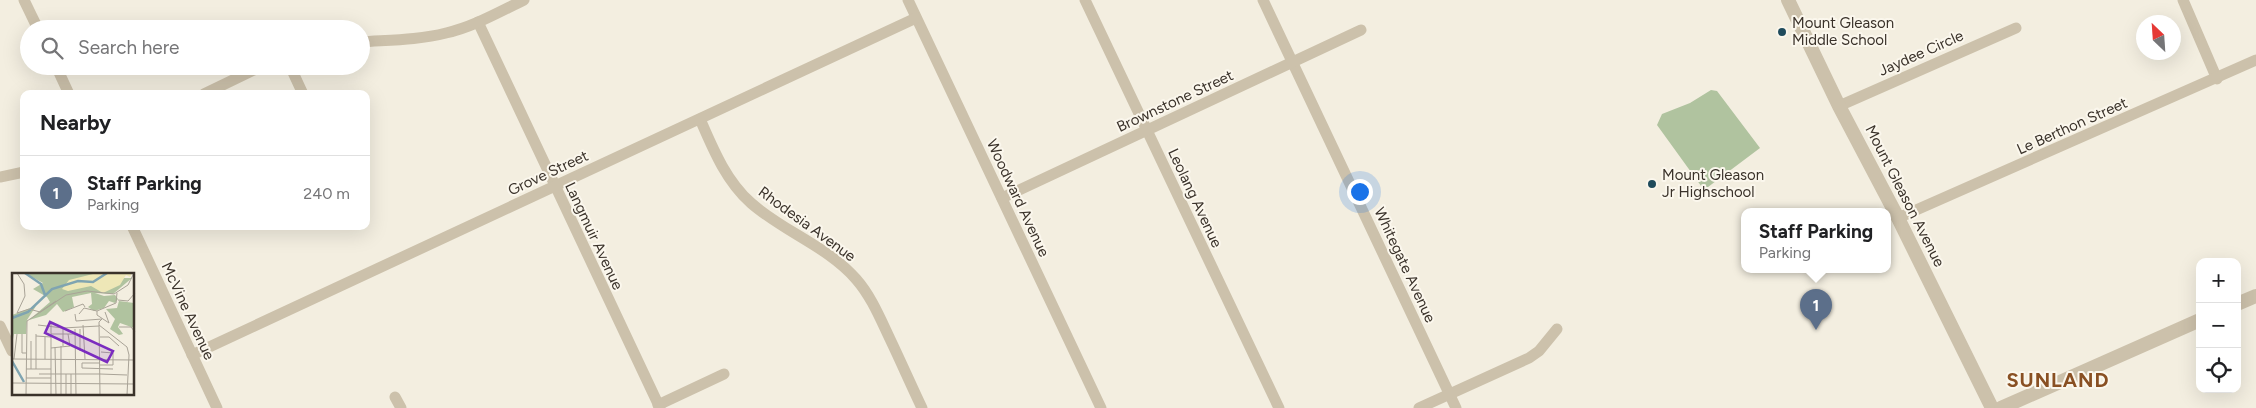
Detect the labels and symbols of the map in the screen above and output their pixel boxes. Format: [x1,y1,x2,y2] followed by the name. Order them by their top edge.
[1792,14,1894,49] place label: Mount Gleason Middle School
[2136,15,2181,60] north arrow
[1776,26,1788,38] marker: Mount Gleason Middle School
[1876,26,1966,80] street label: Jaydee Circle
[1114,66,1236,136] street label: Brownstone Street
[2014,93,2130,158] street label: Le Berthon Street
[1861,122,1949,270] street label: Mount Gleason Avenue
[983,136,1053,260] street label: Woodward Avenue
[505,146,591,199] street label: Grove Street
[1164,146,1226,250] street label: Leolang Avenue
[1662,166,1764,201] place label: Mount Gleason Jr Highschool
[1646,178,1658,190] marker: Mount Gleason Jr Highschool
[561,179,627,293] street label: Langmuir Avenue
[1347,179,1373,205] your location
[755,183,859,265] street label: Rhodesia Avenue
[1370,205,1440,325] street label: Whitegate Avenue
[158,259,218,363] street label: McVine Avenue
[12,273,135,396] inset map
[1800,289,1832,330] pin: 1
[2006,368,2110,392] district label: SUNLAND

